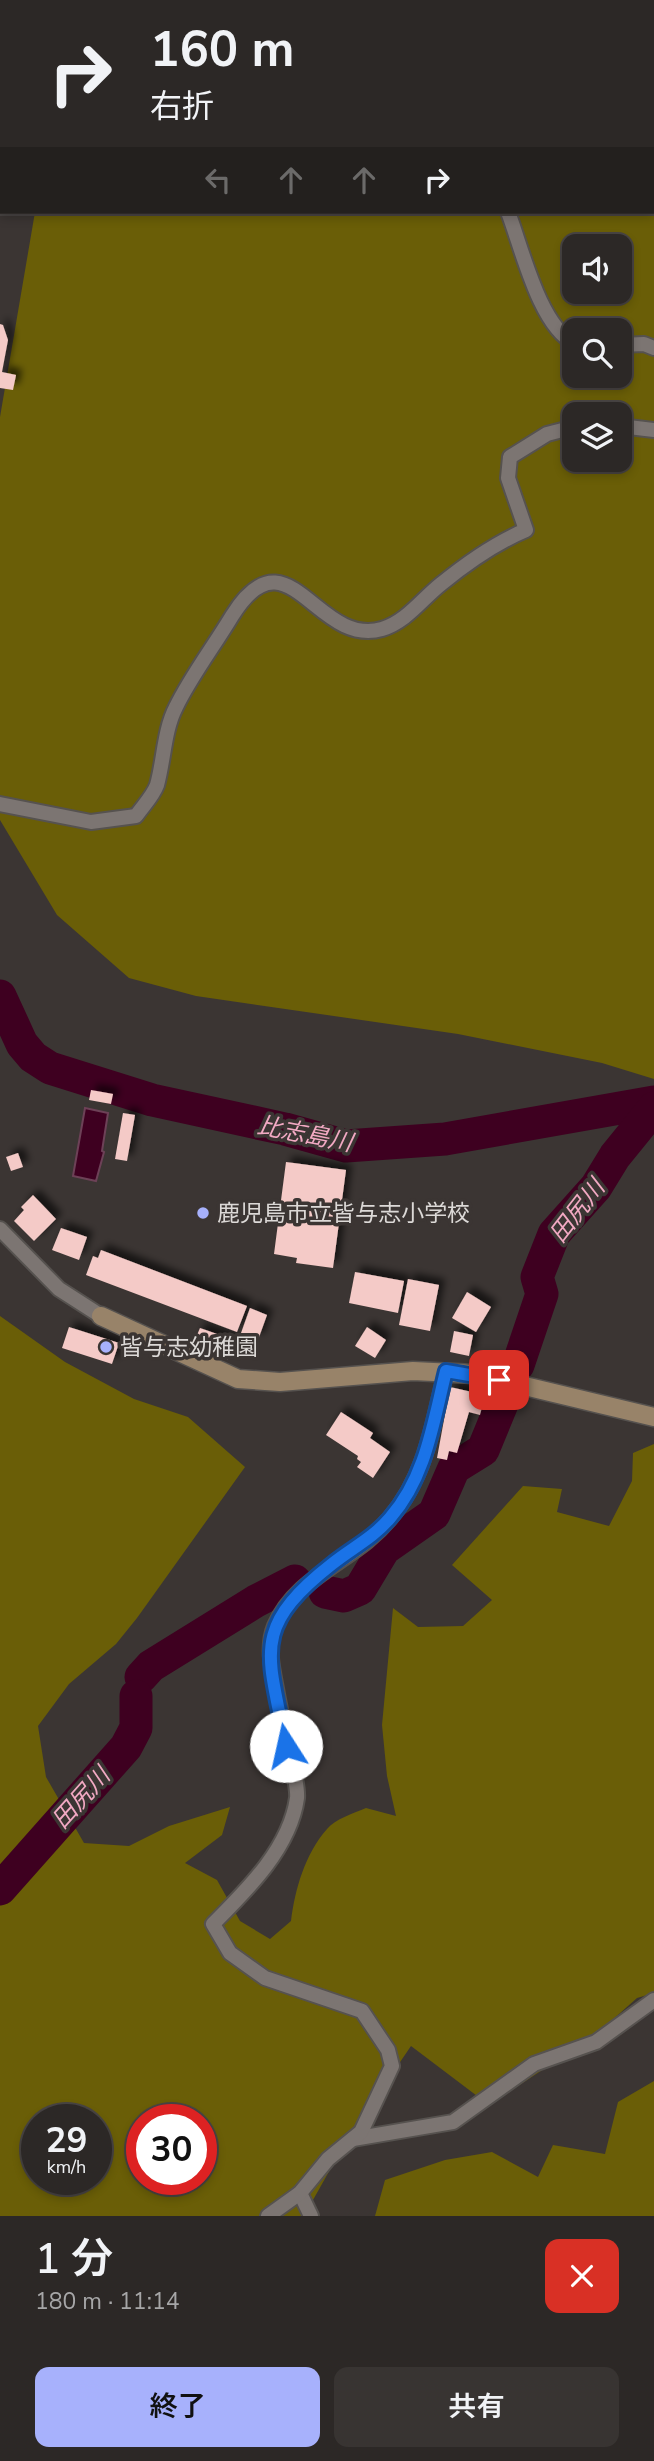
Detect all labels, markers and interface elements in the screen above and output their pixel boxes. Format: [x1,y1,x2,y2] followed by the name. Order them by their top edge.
[150,16,294,83] text: 160 m
[35,28,126,119] icon: right
[150,85,214,128] text: 右折
[199,161,237,199] icon: left
[272,161,310,199] icon: ahead
[345,161,383,199] icon: ahead
[418,161,456,199] icon: right
[562,234,632,472] map controls
[562,234,632,304] button: sound
[562,318,632,388] button: search
[562,402,632,472] button: layers
[255,1109,358,1159] water label: 比志島川
[542,1170,614,1249] water label: 田尻川
[217,1198,470,1229] place label: 鹿児島市立皆与志小学校
[195,1205,211,1221] marker: 鹿児島市立皆与志小学校
[120,1332,258,1363] place label: 皆与志幼稚園
[98,1339,114,1355] marker: 皆与志幼稚園
[469,1350,529,1410] pin
[480,1361,518,1399] icon: arrive
[249,1709,323,1783] position arrow
[45,1758,119,1835] water label: 田尻川
[126,2104,217,2195] speed limit sign: 30
[45,2117,88,2164] text: 29
[47,2155,86,2179] text: km/h
[35,2231,113,2288] text: 1 分
[545,2239,619,2313] button: close
[35,2286,180,2317] text: 180 m · 11:14
[35,2367,320,2447] button: 終了
[334,2367,619,2447] button: 共有

